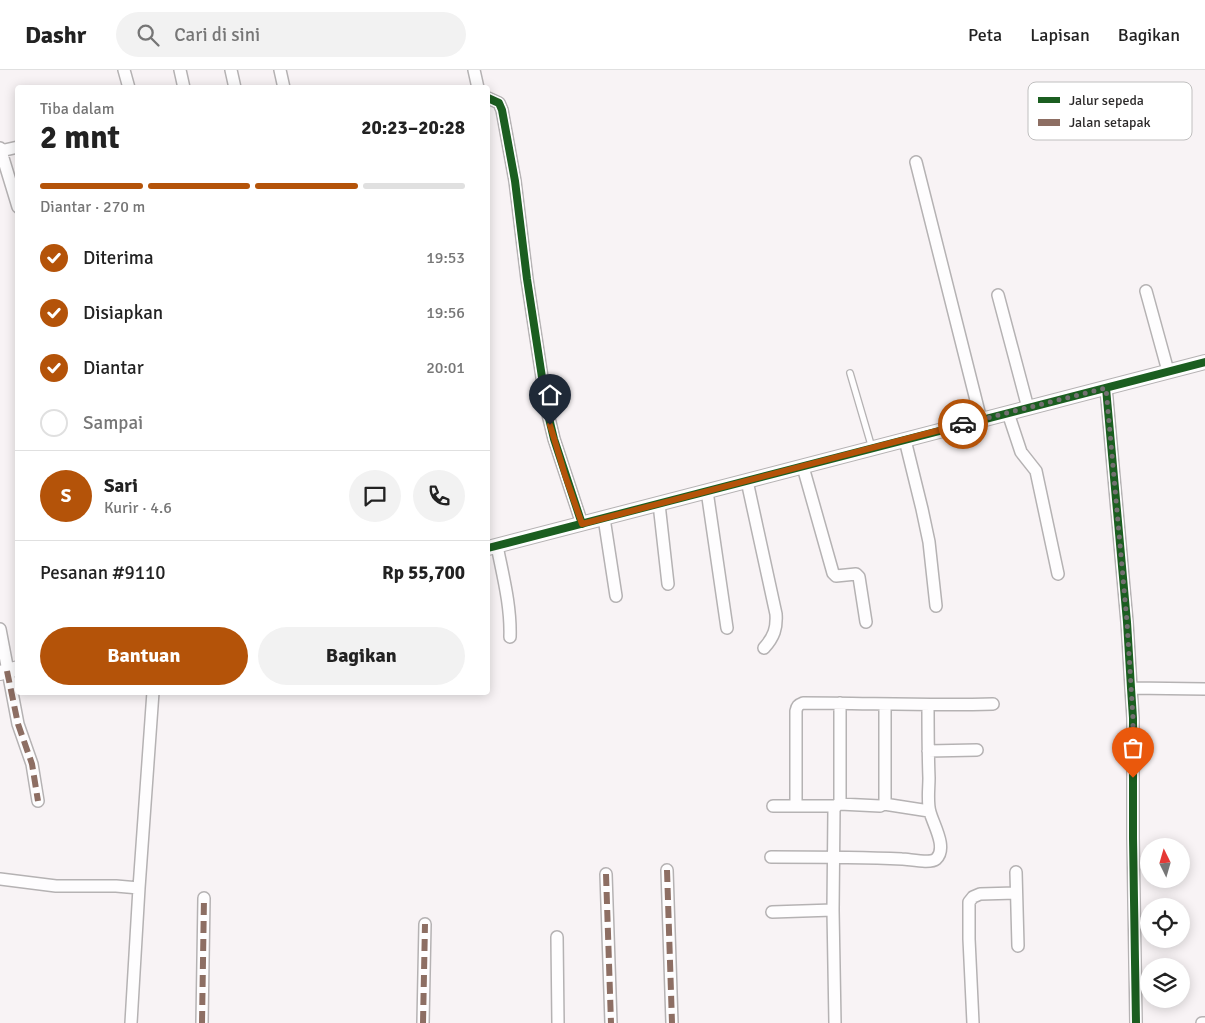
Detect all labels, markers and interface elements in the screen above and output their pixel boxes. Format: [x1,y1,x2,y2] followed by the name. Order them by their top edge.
[116,12,466,57] search box
[25,20,86,50] text: Dashr
[134,21,162,49] icon: search
[174,23,260,47] text: Cari di sini
[968,24,1002,46] text: Peta
[1030,24,1090,46] text: Lapisan
[1118,24,1180,46] text: Bagikan
[1028,82,1192,140] legend
[1069,92,1144,109] text: Jalur sepeda
[40,99,114,119] text: Tiba dalam
[1069,114,1151,131] text: Jalan setapak
[361,116,465,140] text: 20:23–20:28
[40,118,120,157] text: 2 mnt
[40,197,145,217] text: Diantar · 270 m
[40,244,68,272] icon: check
[83,246,154,270] text: Diterima
[426,248,465,268] text: 19:53
[40,299,68,327] icon: check
[83,301,163,325] text: Disiapkan
[426,303,465,323] text: 19:56
[40,354,68,382] icon: check
[83,356,144,380] text: Diantar
[426,358,465,378] text: 20:01
[529,374,571,425] pin
[536,381,564,409] icon: home
[938,399,988,449] courier
[949,410,977,438] icon: car
[83,411,143,435] text: Sampai
[349,470,401,522] button: chat
[413,470,465,522] button: phone
[104,474,138,498] text: Sari
[61,484,71,508] text: S
[104,498,172,518] text: Kurir · 4.6
[40,561,166,585] text: Pesanan #9110
[382,561,465,585] text: Rp 55,700
[40,627,248,685] button: Bantuan
[258,627,465,685] button: Bagikan
[1112,727,1154,778] pin
[1119,734,1147,762] icon: bag
[1140,838,1190,888] north arrow
[1140,838,1190,1008] map controls
[1140,898,1190,948] button: locate
[1140,958,1190,1008] button: layers

